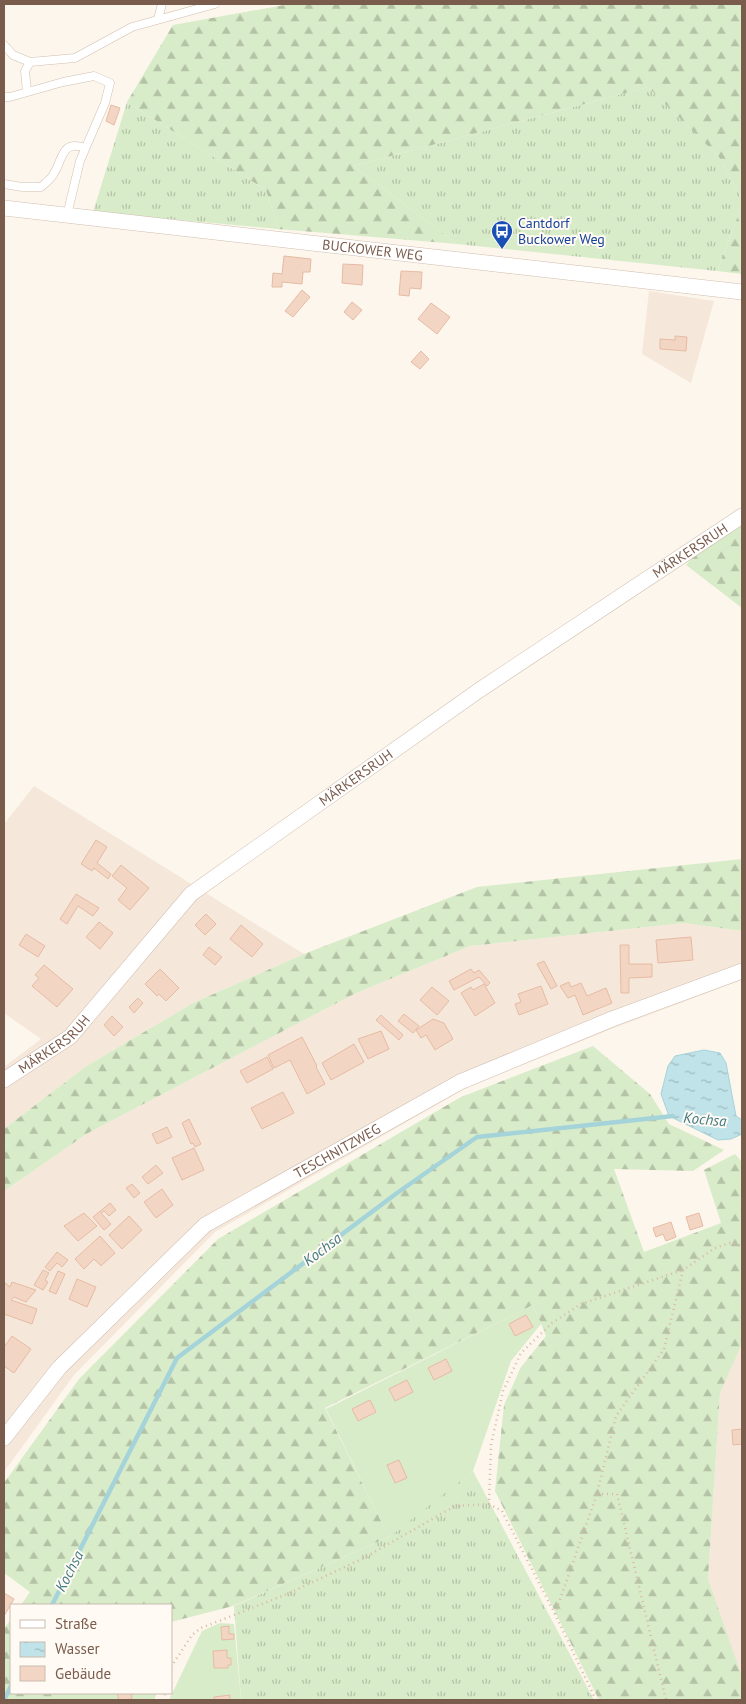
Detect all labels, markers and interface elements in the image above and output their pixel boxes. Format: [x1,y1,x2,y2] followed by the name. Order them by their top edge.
[518,214,605,248] place label: Cantdorf Buckower Weg
[490,219,514,250] bus stop icon: Cantdorf Buckower Weg
[321,235,424,265] street label: BUCKOWER WEG
[649,519,731,582] street label: MÄRKERSRUH
[315,745,396,810] street label: MÄRKERSRUH
[15,1011,94,1077] street label: MÄRKERSRUH
[683,1108,728,1130] water label: Kochsa
[291,1119,384,1182] street label: TESCHNITZWEG
[299,1228,346,1270] water label: Kochsa
[51,1547,88,1595] water label: Kochsa
[10,1604,172,1694] legend
[55,1614,97,1633] text: Straße
[55,1639,100,1658] text: Wasser
[55,1664,111,1683] text: Gebäude

